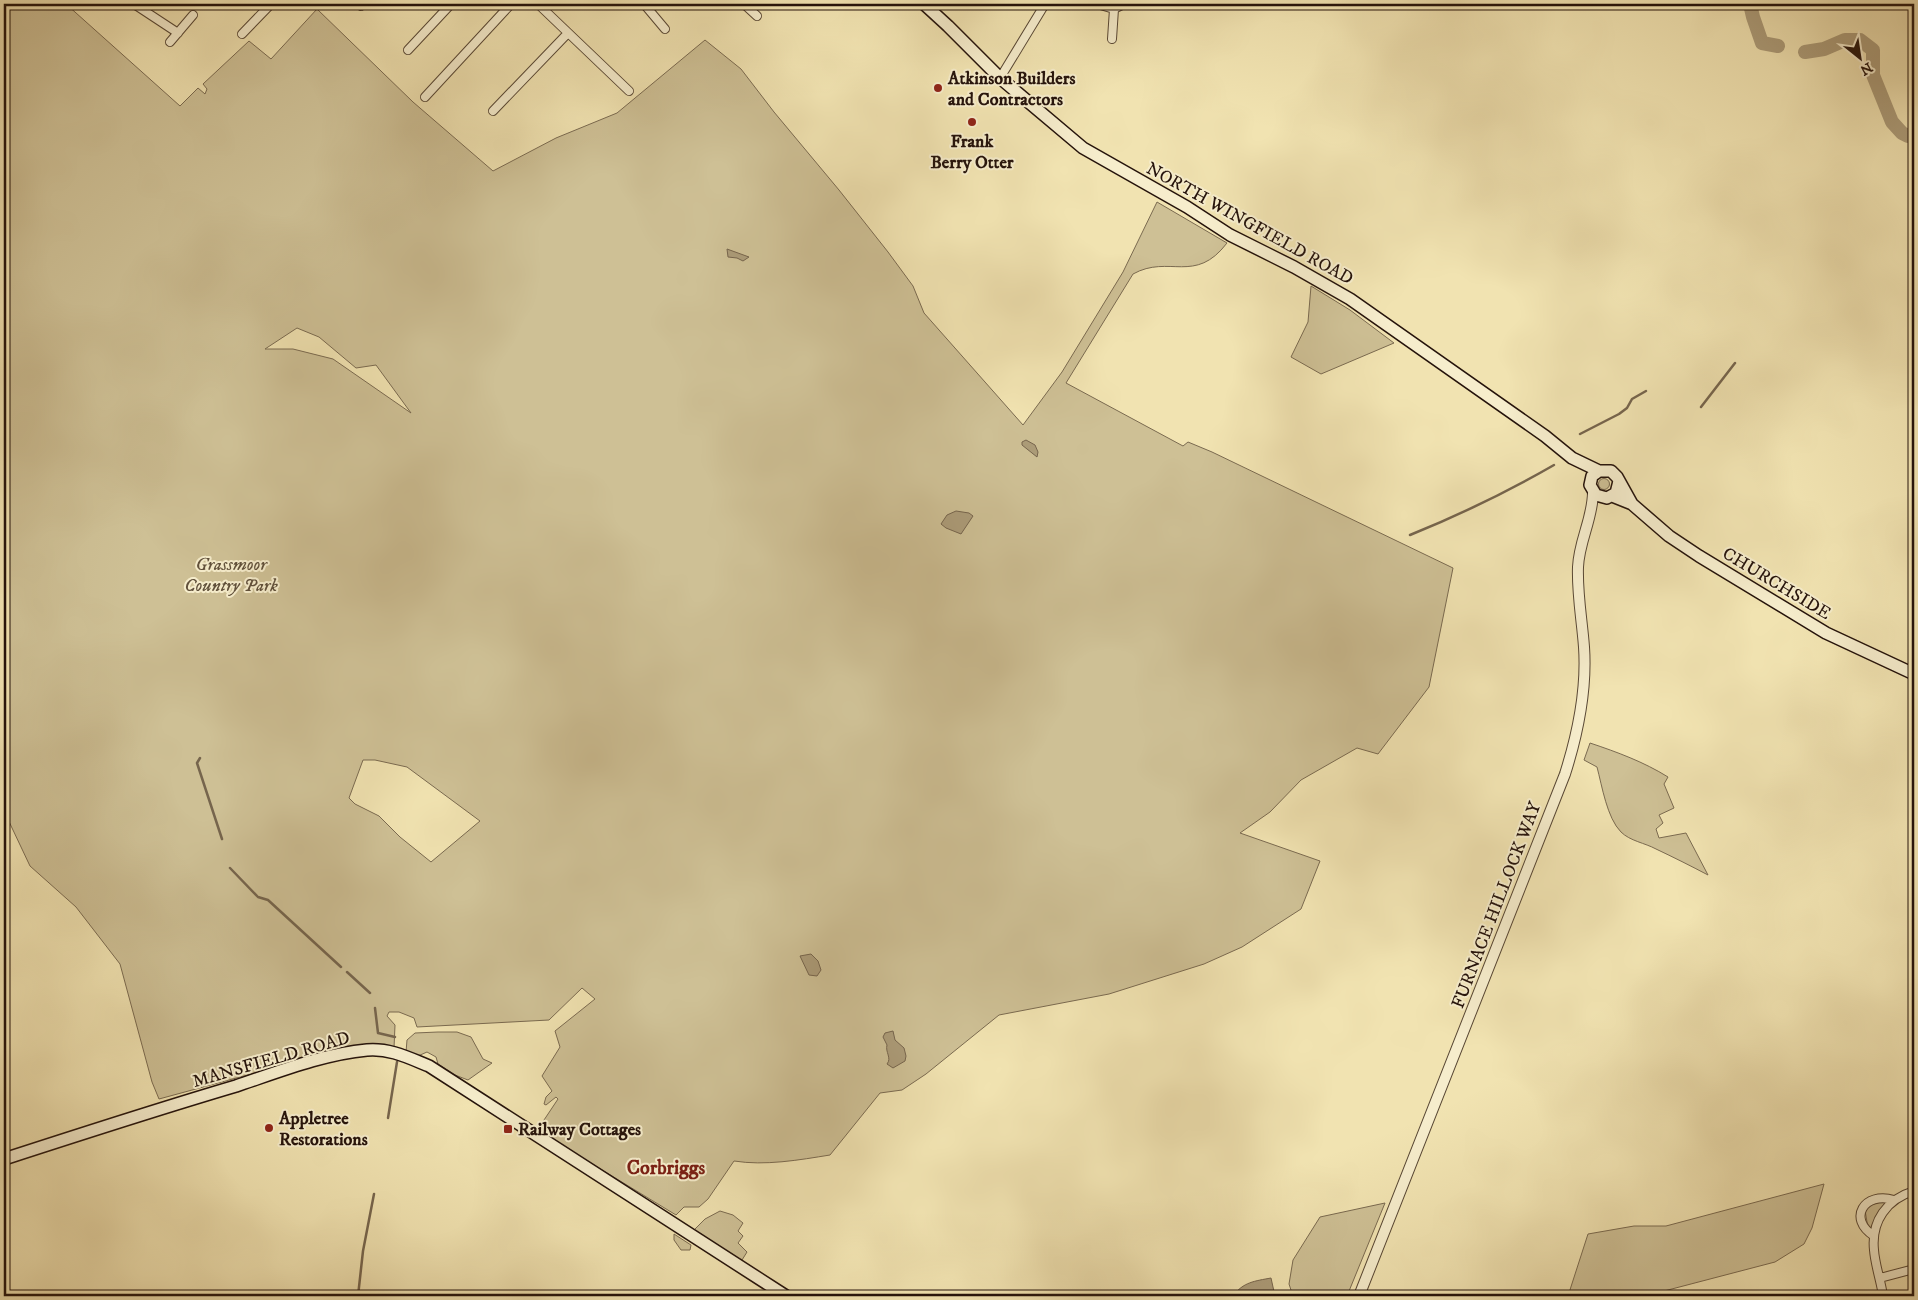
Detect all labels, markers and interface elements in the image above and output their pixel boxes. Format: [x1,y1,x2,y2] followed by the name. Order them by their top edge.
[1836,32,1886,82] north arrow
[1856,58,1875,79] text: N
[947,68,1076,111] place label: Atkinson Builders and Contractors
[932,82,944,94] marker: Atkinson Builders and Contractors
[966,116,978,128] marker: Frank Berry Otter
[930,131,1014,174] place label: Frank Berry Otter
[1142,158,1357,290] street label: NORTH WINGFIELD ROAD
[1718,543,1835,625] street label: CHURCHSIDE
[184,554,278,597] park label: Grassmoor Country Park
[1447,798,1547,1012] street label: FURNACE HILLOCK WAY
[190,1027,353,1093] street label: MANSFIELD ROAD
[278,1108,368,1151] place label: Appletree Restorations
[518,1119,641,1141] place label: Railway Cottages
[263,1122,275,1134] marker: Appletree Restorations
[502,1123,514,1135] marker: Railway Cottages
[627,1156,706,1181] district label: Corbriggs

